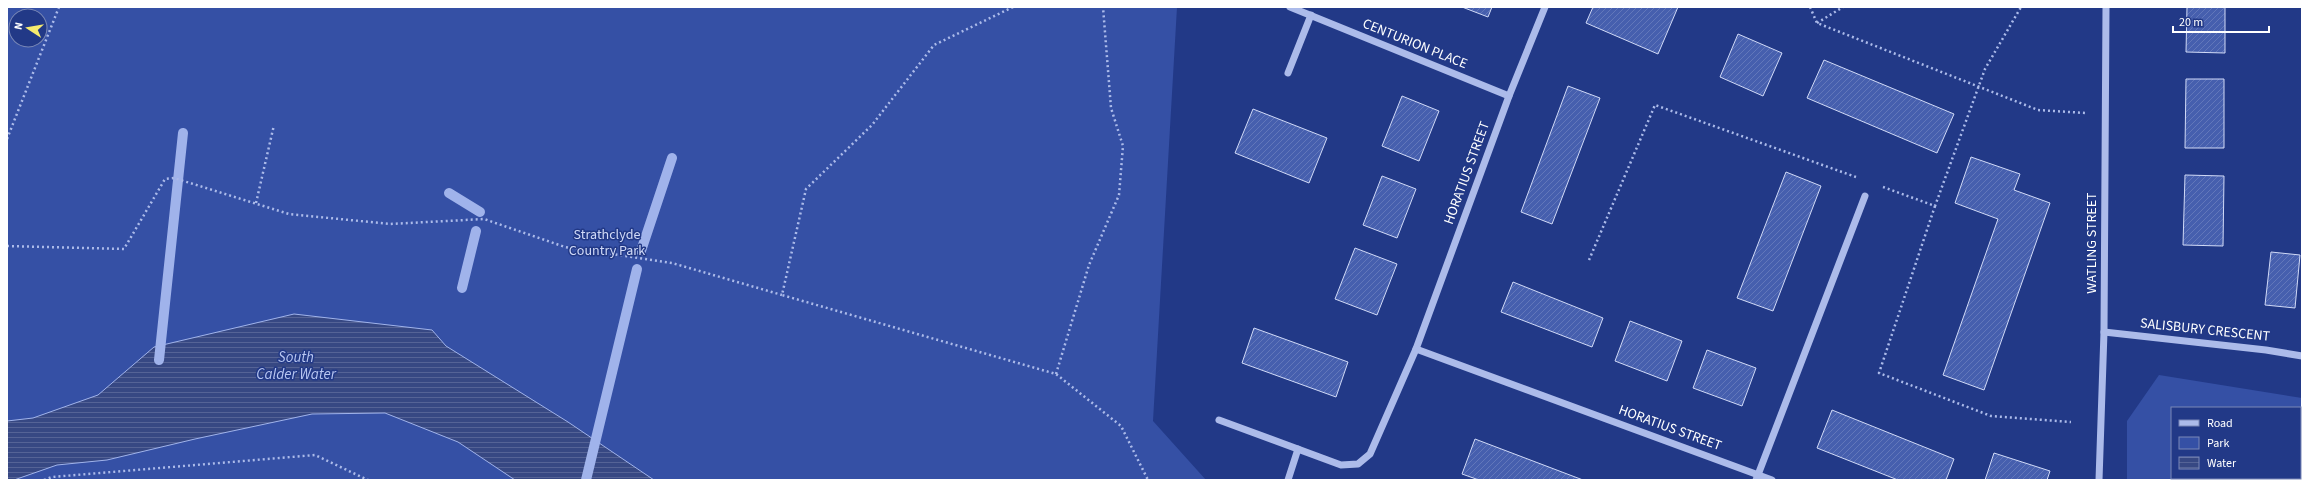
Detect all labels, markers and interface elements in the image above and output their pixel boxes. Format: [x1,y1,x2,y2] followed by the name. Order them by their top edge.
[8,8,48,48] north arrow
[2173,8,2269,34] scale bar
[1360,14,1470,74] street label: CENTURION PLACE
[2179,14,2203,31] text: 20 m
[11,21,27,31] text: N
[1439,118,1495,227] street label: HORATIUS STREET
[2082,192,2102,294] street label: WATLING STREET
[569,225,645,261] park label: Strathclyde Country Park
[2139,313,2271,347] street label: SALISBURY CRESCENT
[256,347,337,385] water label: South Calder Water
[1616,400,1725,456] street label: HORATIUS STREET
[2171,407,2301,479] legend
[2207,415,2233,432] text: Road
[2207,435,2229,452] text: Park
[2207,455,2237,472] text: Water

